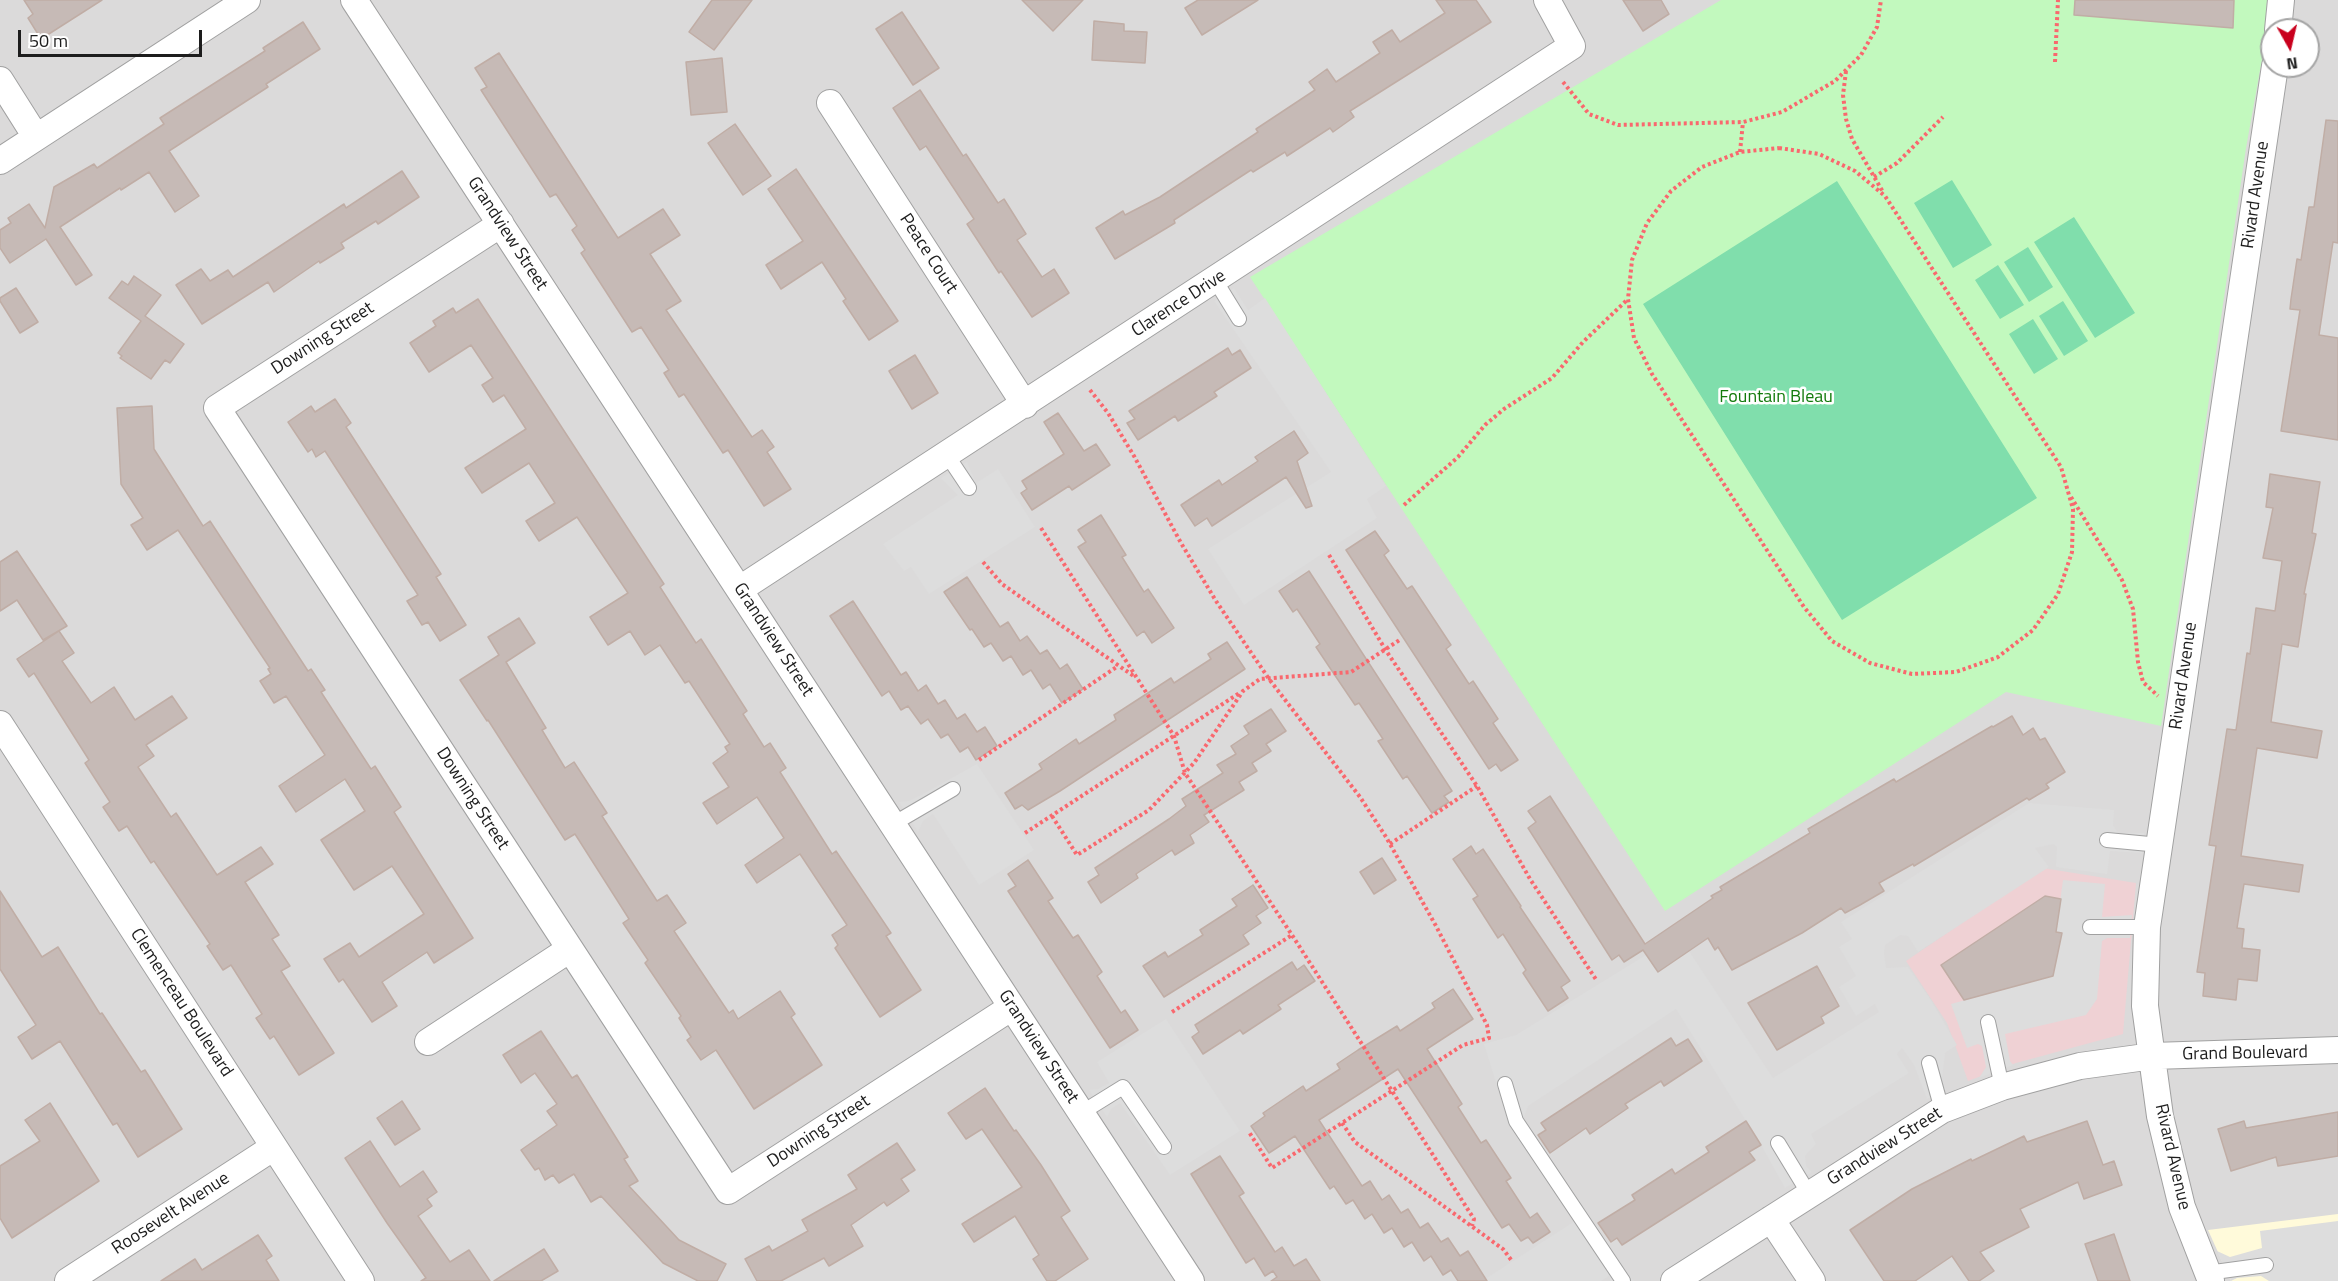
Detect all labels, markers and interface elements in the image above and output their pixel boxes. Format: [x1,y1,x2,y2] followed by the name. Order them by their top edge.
[21,18,206,56] scale bar
[2260,18,2320,78] north arrow
[29,27,68,54] text: 50 m
[2285,51,2299,76] text: N
[2238,140,2274,250] street label: Rivard Avenue
[462,173,552,295] street label: Grandview Street
[894,210,962,298] street label: Peace Court
[1128,266,1230,342] street label: Clarence Drive
[268,298,378,380] street label: Downing Street
[1719,387,1833,409] park label: Fountain Bleau
[728,579,818,701] street label: Grandview Street
[2166,621,2202,731] street label: Rivard Avenue
[431,744,513,854] street label: Downing Street
[125,925,237,1081] street label: Clemenceau Boulevard
[993,986,1083,1108] street label: Grandview Street
[2182,1042,2308,1066] street label: Grand Boulevard
[764,1091,874,1173] street label: Downing Street
[2149,1102,2195,1212] street label: Rivard Avenue
[1824,1103,1946,1191] street label: Grandview Street
[108,1168,234,1260] street label: Roosevelt Avenue

